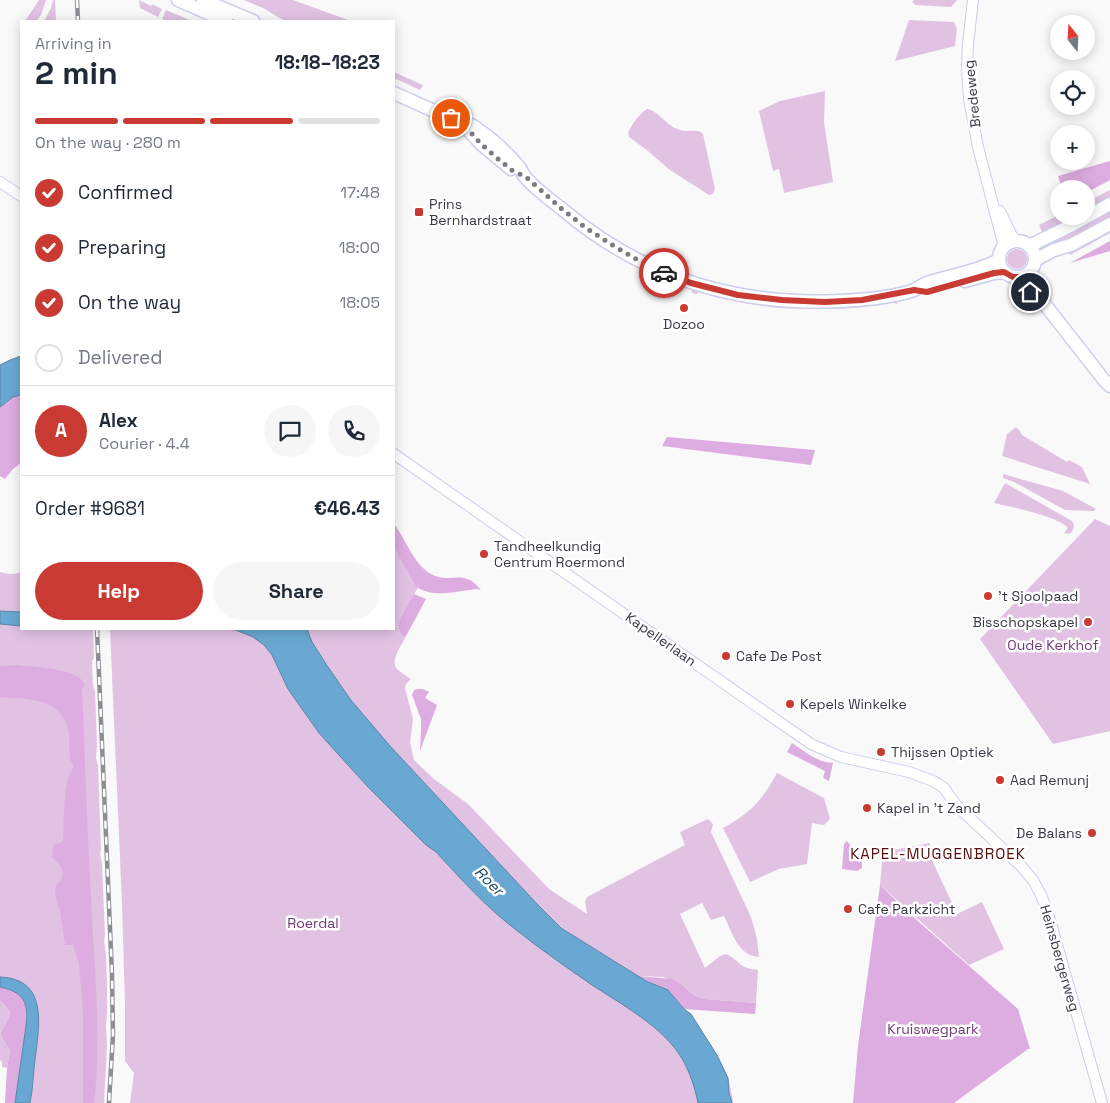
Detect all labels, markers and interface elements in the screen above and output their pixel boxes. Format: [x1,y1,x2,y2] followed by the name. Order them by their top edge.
[1050,15,1095,60] north arrow
[1050,15,1095,225] map controls
[35,33,112,54] text: Arriving in
[275,50,380,75] text: 18:18–18:23
[35,53,118,93] text: 2 min
[959,59,985,129] street label: Bredeweg
[1050,70,1095,115] button: locate
[430,97,472,139] pin
[437,104,465,132] icon: bag
[1050,125,1095,170] button: +
[35,132,181,153] text: On the way · 280 m
[35,179,63,207] icon: check
[78,180,173,205] text: Confirmed
[1050,180,1095,225] button: −
[340,182,380,203] text: 17:48
[429,195,532,229] place label: Prins Bernhardstraat
[413,206,425,218] marker: Prins Bernhardstraat
[35,234,63,262] icon: check
[78,235,166,260] text: Preparing
[339,237,380,258] text: 18:00
[639,248,689,298] courier
[650,259,678,287] icon: car
[1009,271,1051,313] pin
[1016,278,1044,306] icon: home
[35,289,63,317] icon: check
[78,290,181,315] text: On the way
[339,292,380,313] text: 18:05
[678,302,690,314] marker: Dozoo
[663,315,705,333] place label: Dozoo
[78,345,163,370] text: Delivered
[264,405,316,457] button: chat
[328,405,380,457] button: phone
[99,408,138,433] text: Alex
[55,418,67,443] text: A
[99,433,190,454] text: Courier · 4.4
[35,496,145,521] text: Order #9681
[314,496,380,521] text: €46.43
[494,537,625,571] place label: Tandheelkundig Centrum Roermond
[478,548,490,560] marker: Tandheelkundig Centrum Roermond
[35,562,203,620] button: Help
[213,562,380,620] button: Share
[998,587,1078,605] place label: 't Sjoolpaad
[982,590,994,602] marker: 't Sjoolpaad
[622,608,700,670] street label: Kapellerlaan
[972,613,1078,631] place label: Bisschopskapel
[1082,616,1094,628] marker: Bisschopskapel
[1007,636,1099,654] park label: Oude Kerkhof
[736,647,822,665] place label: Cafe De Post
[720,650,732,662] marker: Cafe De Post
[800,695,907,713] place label: Kepels Winkelke
[784,698,796,710] marker: Kepels Winkelke
[891,743,994,761] place label: Thijssen Optiek
[875,746,887,758] marker: Thijssen Optiek
[1010,771,1089,789] place label: Aad Remunj
[994,774,1006,786] marker: Aad Remunj
[877,799,981,817] place label: Kapel in 't Zand
[861,802,873,814] marker: Kapel in 't Zand
[1016,824,1082,842] place label: De Balans
[1086,827,1098,839] marker: De Balans
[850,844,1026,863] district label: KAPEL-MUGGENBROEK
[471,862,509,900] water label: Roer
[858,900,955,918] place label: Cafe Parkzicht
[842,903,854,915] marker: Cafe Parkzicht
[1036,903,1084,1013] street label: Heinsbergerweg
[287,914,339,932] park label: Roerdal
[887,1020,979,1038] park label: Kruiswegpark

